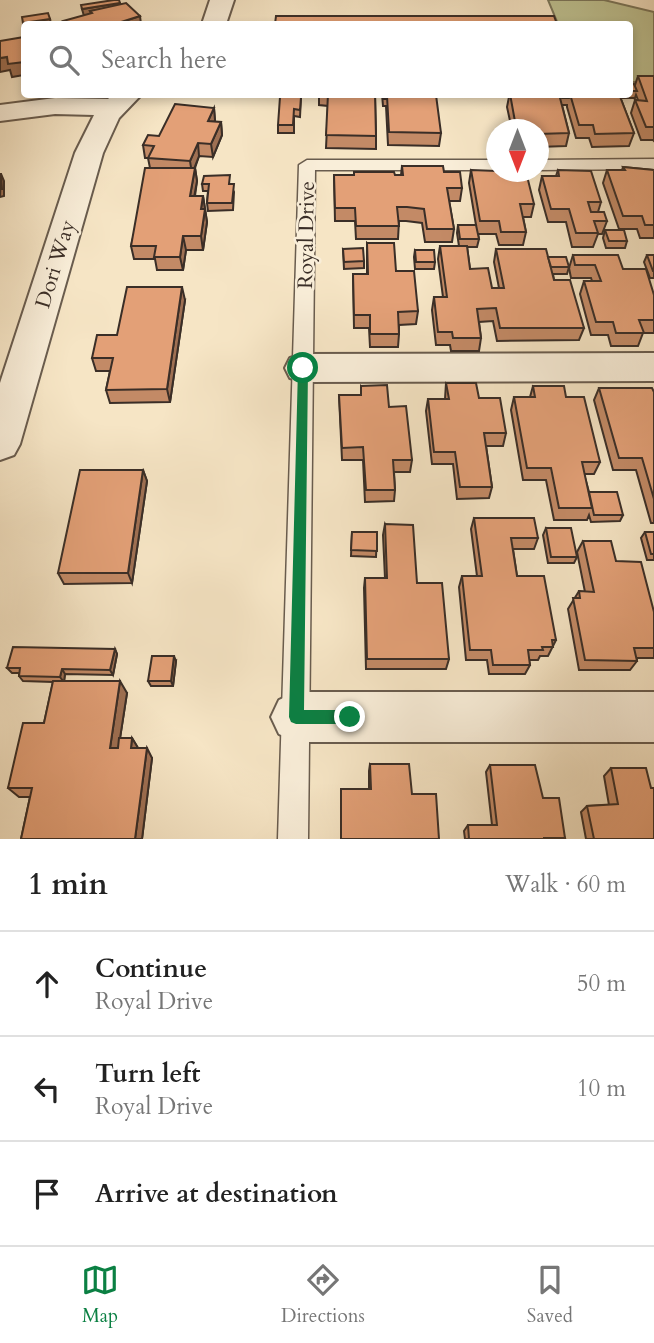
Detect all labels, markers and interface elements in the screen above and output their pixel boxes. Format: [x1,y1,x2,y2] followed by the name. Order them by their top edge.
[21,21,633,98] search box
[45,41,83,79] icon: search
[101,42,227,77] text: Search here
[486,119,549,182] north arrow
[291,181,322,289] street label: Royal Drive
[28,216,83,312] street label: Dori Way
[287,352,318,383] route start
[334,701,365,732] route end
[28,864,108,905] text: 1 min
[505,869,626,900] text: Walk · 60 m
[95,951,207,986] text: Continue
[28,965,66,1003] icon: ahead
[577,968,626,999] text: 50 m
[95,986,213,1017] text: Royal Drive
[95,1056,200,1091] text: Turn left
[28,1070,66,1108] icon: left
[577,1073,626,1104] text: 10 m
[95,1091,213,1122] text: Royal Drive
[28,1175,66,1213] icon: arrive
[95,1176,338,1211] text: Arrive at destination
[81,1261,119,1329] tab: Map
[281,1261,365,1329] tab: Directions
[527,1261,573,1329] tab: Saved

